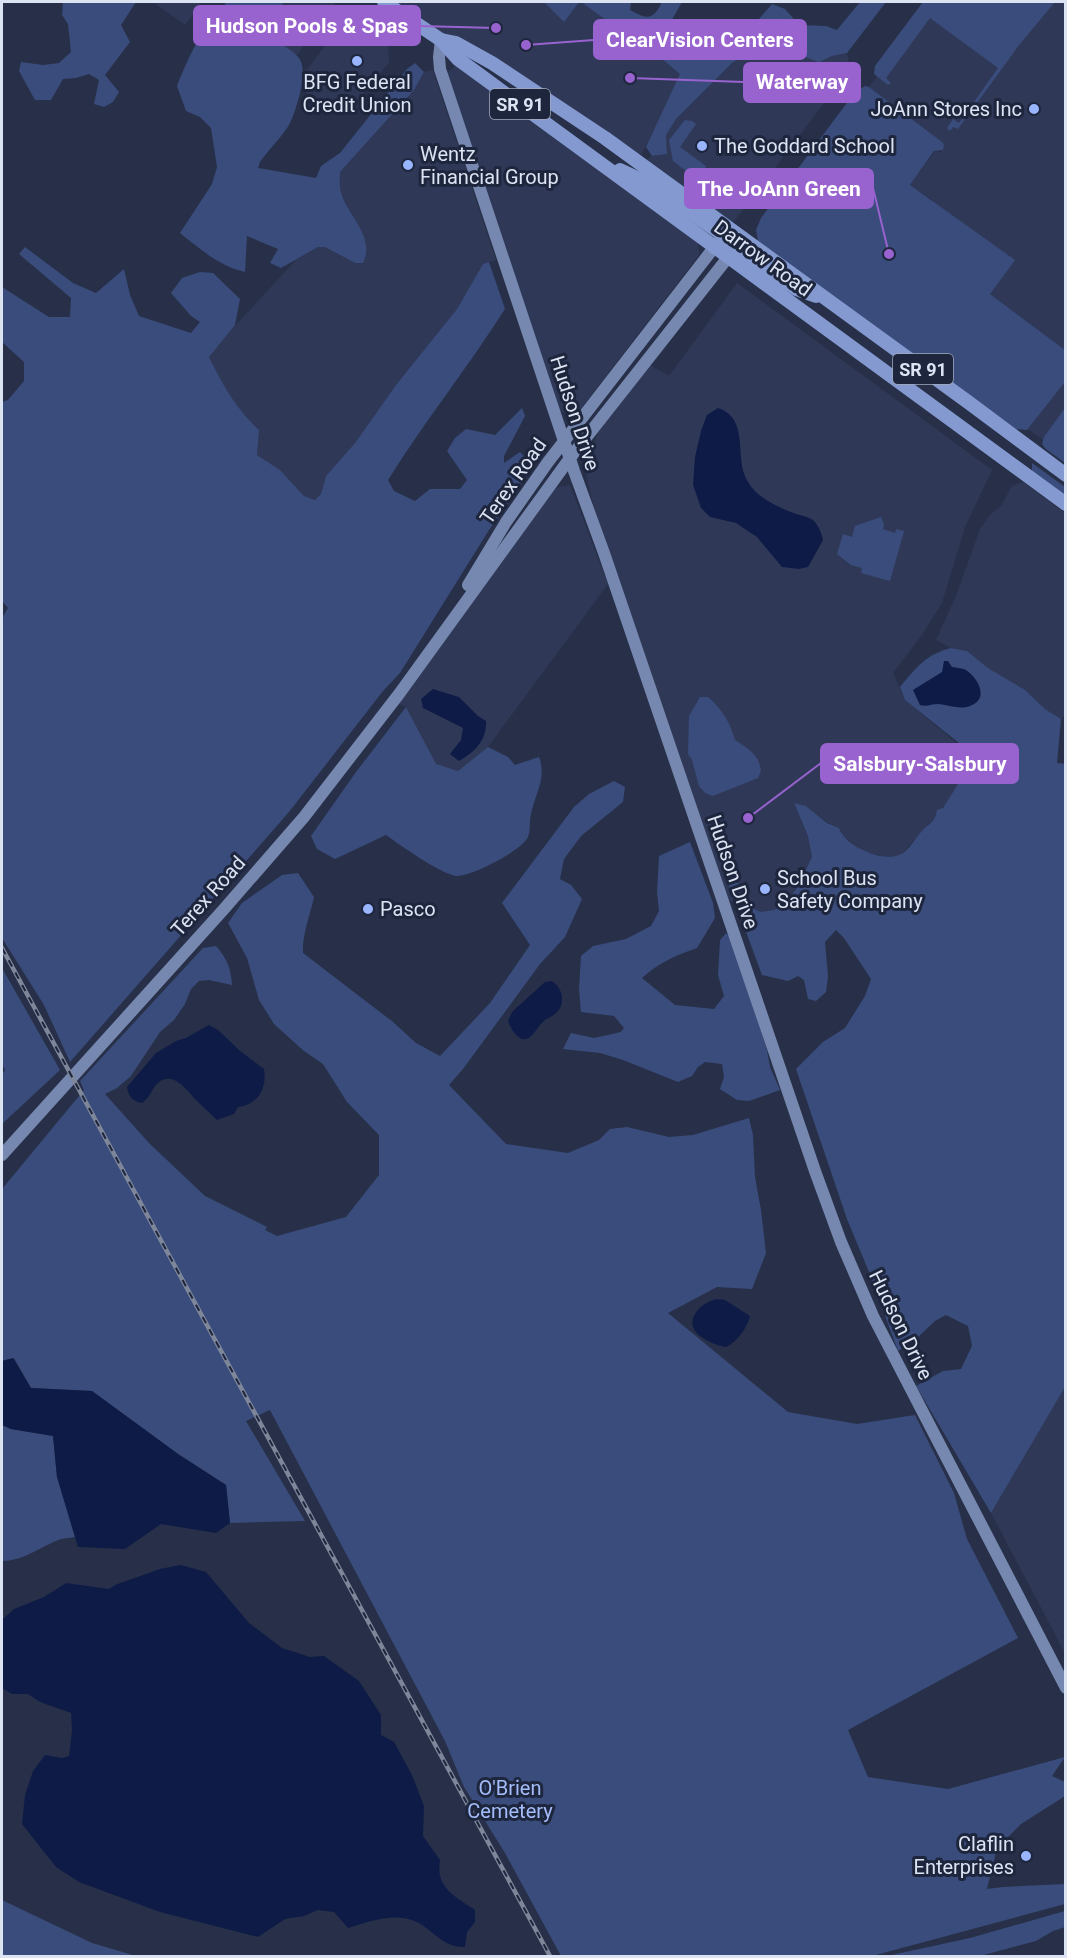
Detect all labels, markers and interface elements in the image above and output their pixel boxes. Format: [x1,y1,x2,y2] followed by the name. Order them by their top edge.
[194,6,420,45] callout: Hudson Pools & Spas
[206,14,408,38] text: Hudson Pools & Spas
[594,20,806,59] callout: ClearVision Centers
[606,28,794,52] text: ClearVision Centers
[350,54,364,68] marker: BFG Federal Credit Union
[744,63,860,102] callout: Waterway
[302,70,412,117] place label: BFG Federal Credit Union
[756,70,849,94] text: Waterway
[490,89,550,119] road number: SR 91
[870,97,1022,121] place label: JoAnn Stores Inc
[1027,102,1041,116] marker: JoAnn Stores Inc
[714,134,895,158] place label: The Goddard School
[695,139,709,153] marker: The Goddard School
[420,142,559,189] place label: Wentz Financial Group
[401,158,415,172] marker: Wentz Financial Group
[685,169,873,208] callout: The JoAnn Green
[697,177,861,201] text: The JoAnn Green
[710,215,816,301] street label: Darrow Road
[545,353,605,473] street label: Hudson Drive
[893,354,953,384] road number: SR 91
[475,433,551,529] street label: Terex Road
[821,744,1018,783] callout: Salsbury-Salsbury
[833,752,1007,776] text: Salsbury-Salsbury
[702,812,764,932] street label: Hudson Drive
[166,851,250,941] street label: Terex Road
[777,866,923,913] place label: School Bus Safety Company
[758,882,772,896] marker: School Bus Safety Company
[380,897,436,921] place label: Pasco
[361,902,375,916] marker: Pasco
[864,1266,938,1384] street label: Hudson Drive
[467,1776,553,1823] park label: O'Brien Cemetery
[914,1832,1014,1879] place label: Claflin Enterprises
[1019,1849,1033,1863] marker: Claflin Enterprises

